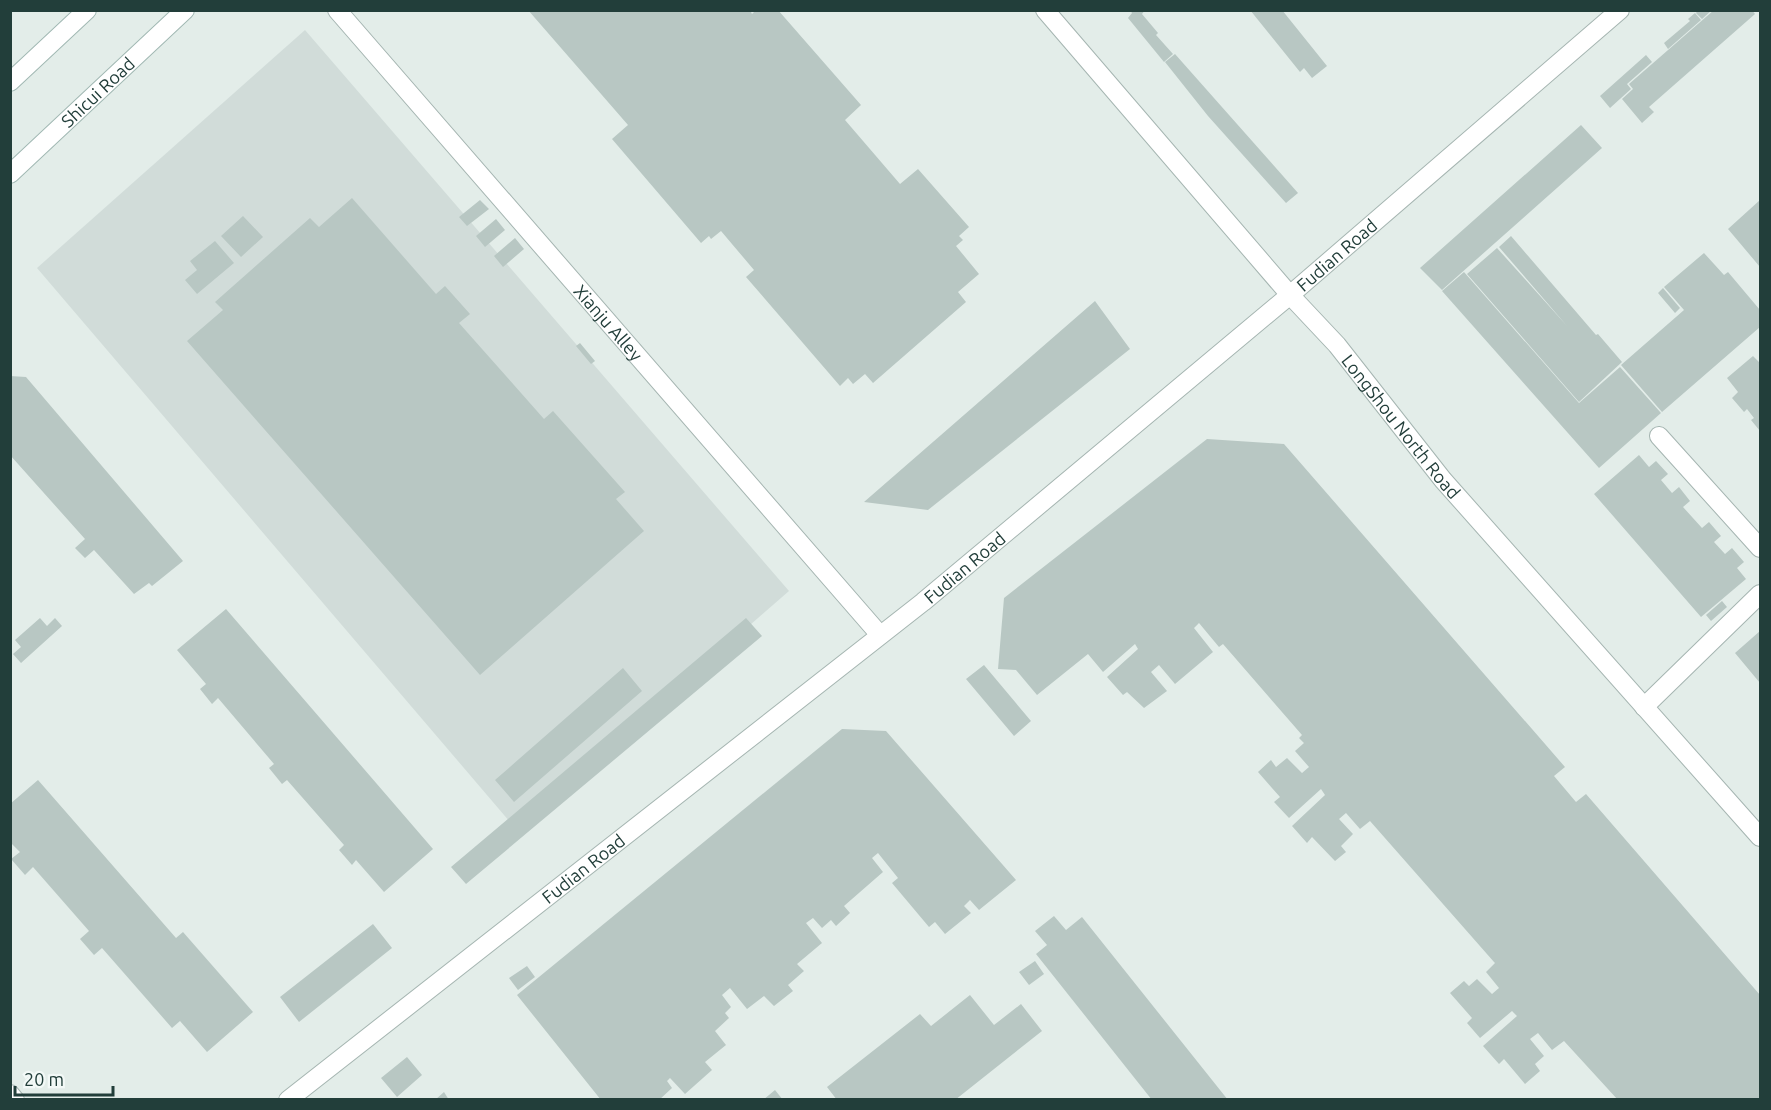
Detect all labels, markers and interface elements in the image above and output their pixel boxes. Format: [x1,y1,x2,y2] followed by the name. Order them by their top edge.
[57,53,138,131] street label: Shicui Road
[1292,215,1381,295] street label: Fudian Road
[570,281,647,365] street label: Xianju Alley
[1338,350,1464,502] street label: LongShou North Road
[920,528,1009,607] street label: Fudian Road
[538,830,628,907] street label: Fudian Road
[15,1059,112,1097] scale bar
[24,1069,64,1089] text: 20 m

